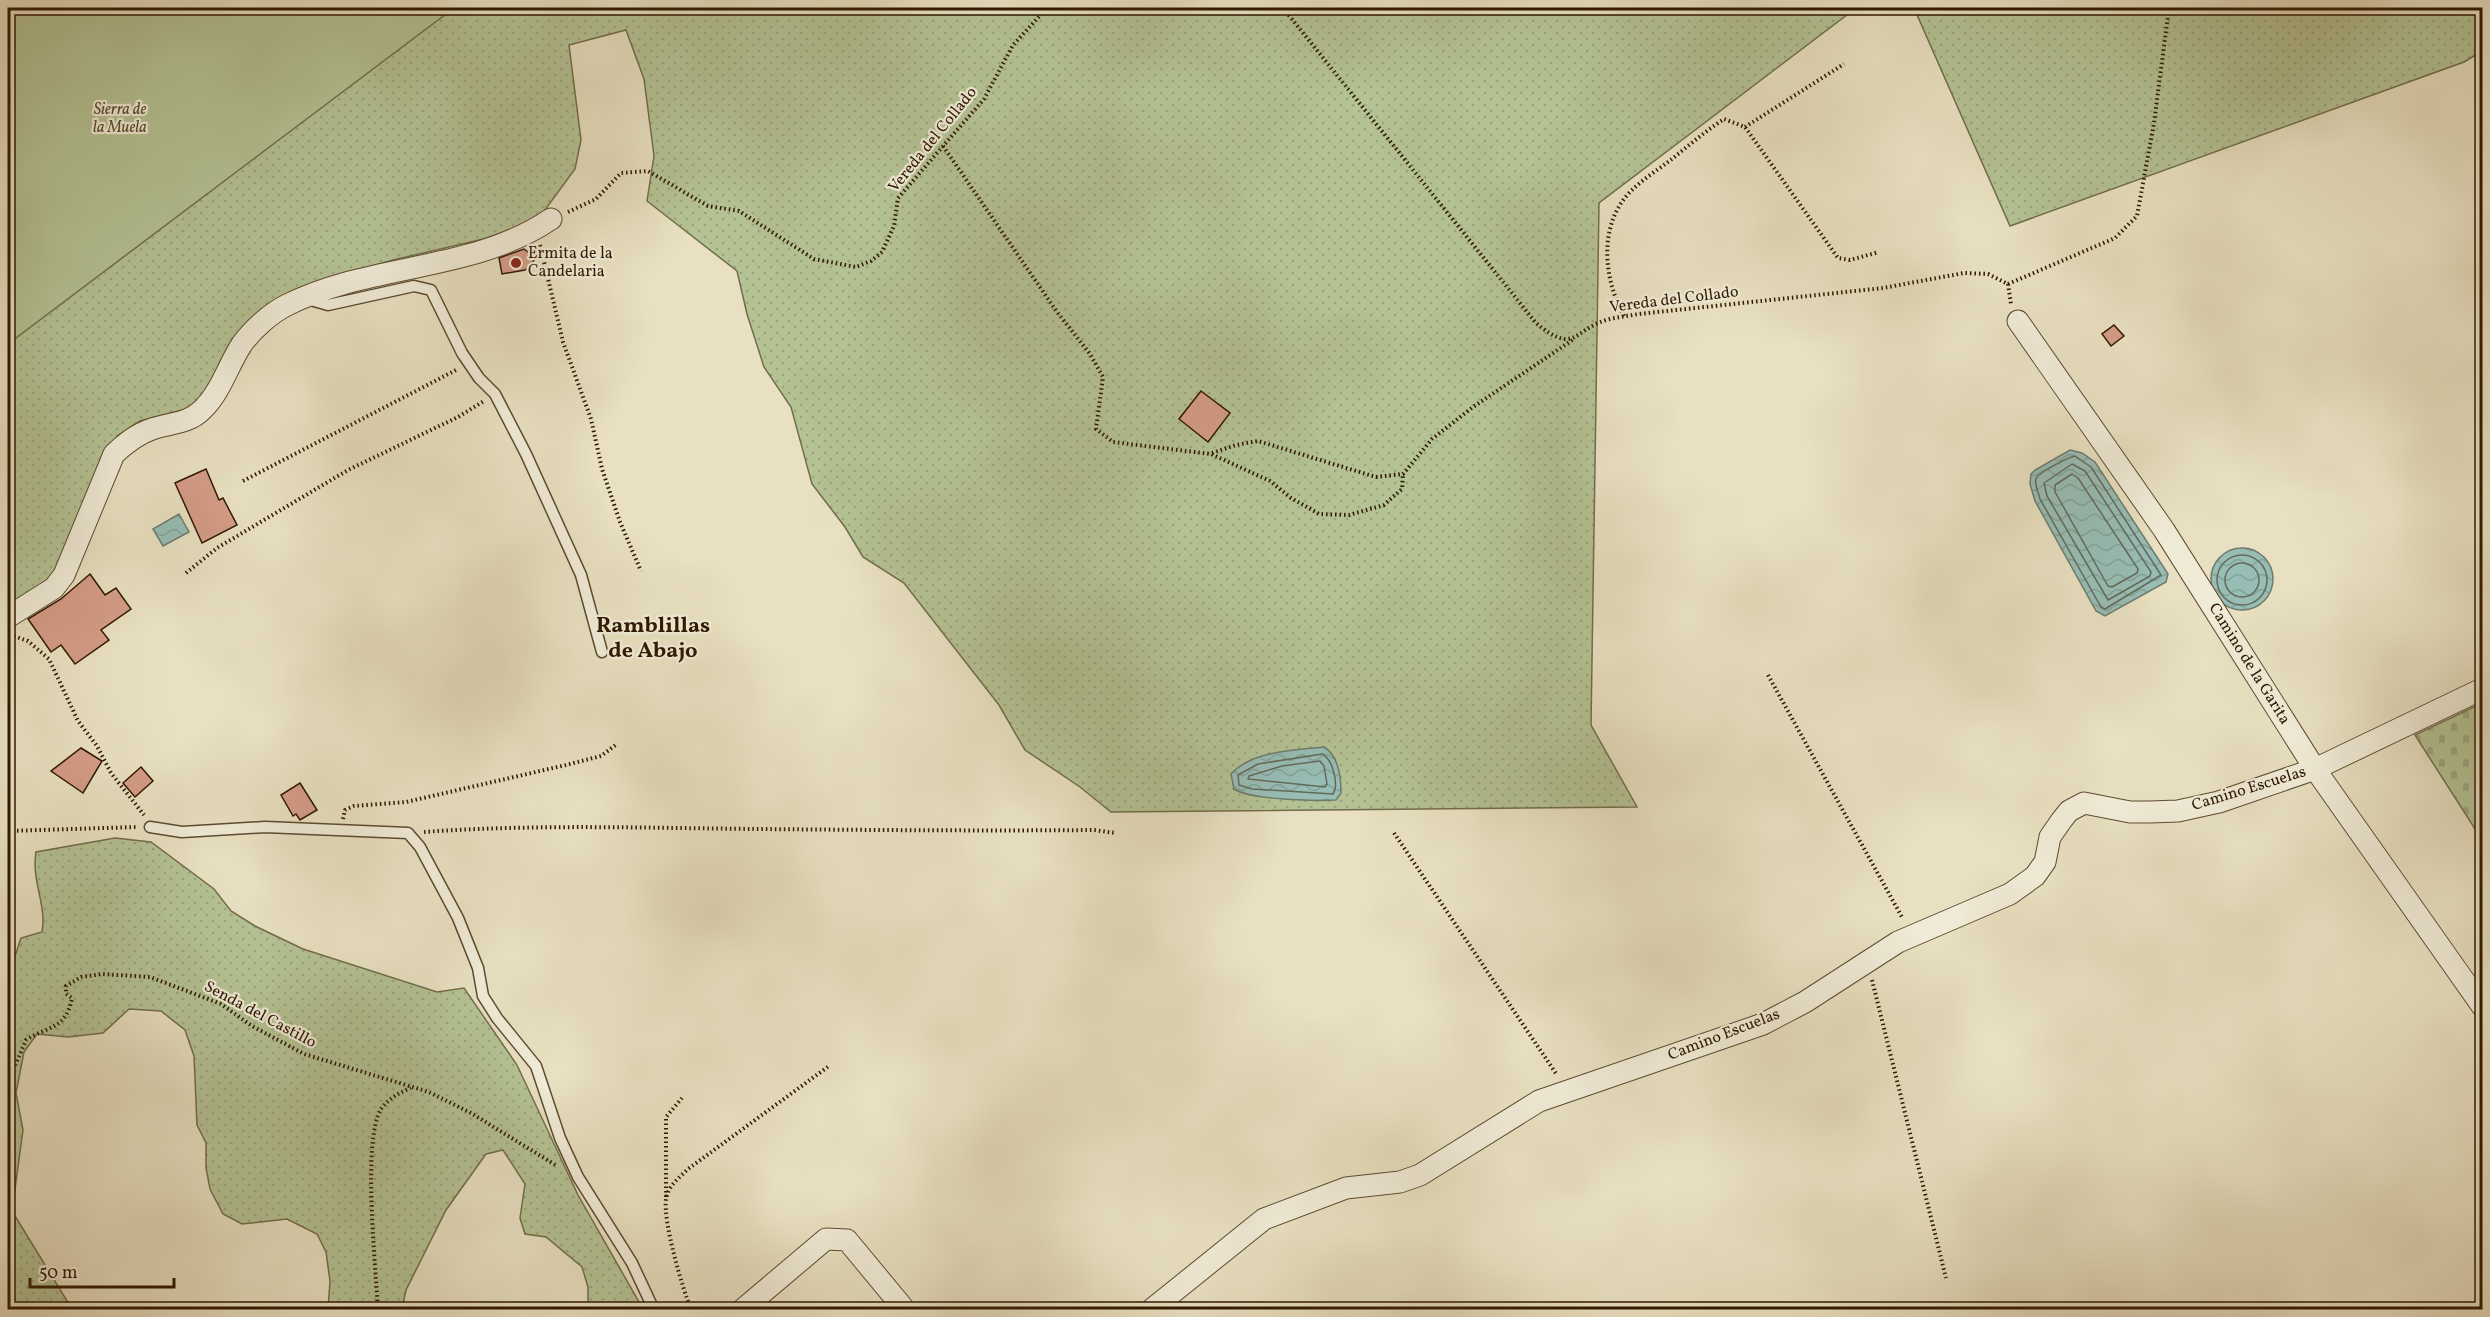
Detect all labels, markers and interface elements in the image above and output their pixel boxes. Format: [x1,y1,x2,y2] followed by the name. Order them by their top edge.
[884,83,982,197] street label: Vereda del Collado
[93,99,147,139] park label: Sierra de la Muela
[528,243,613,283] place label: Ermita de la Candelaria
[509,256,523,270] marker: Ermita de la Candelaria
[1608,281,1740,319] street label: Vereda del Collado
[2203,599,2295,729] street label: Camino de la Garita
[596,611,710,667] district label: Ramblillas de Abajo
[2189,761,2309,817] street label: Camino Escuelas
[200,976,320,1054] street label: Senda del Castillo
[1665,1003,1783,1066] street label: Camino Escuelas
[30,1251,174,1289] scale bar
[39,1261,78,1286] text: 50 m

